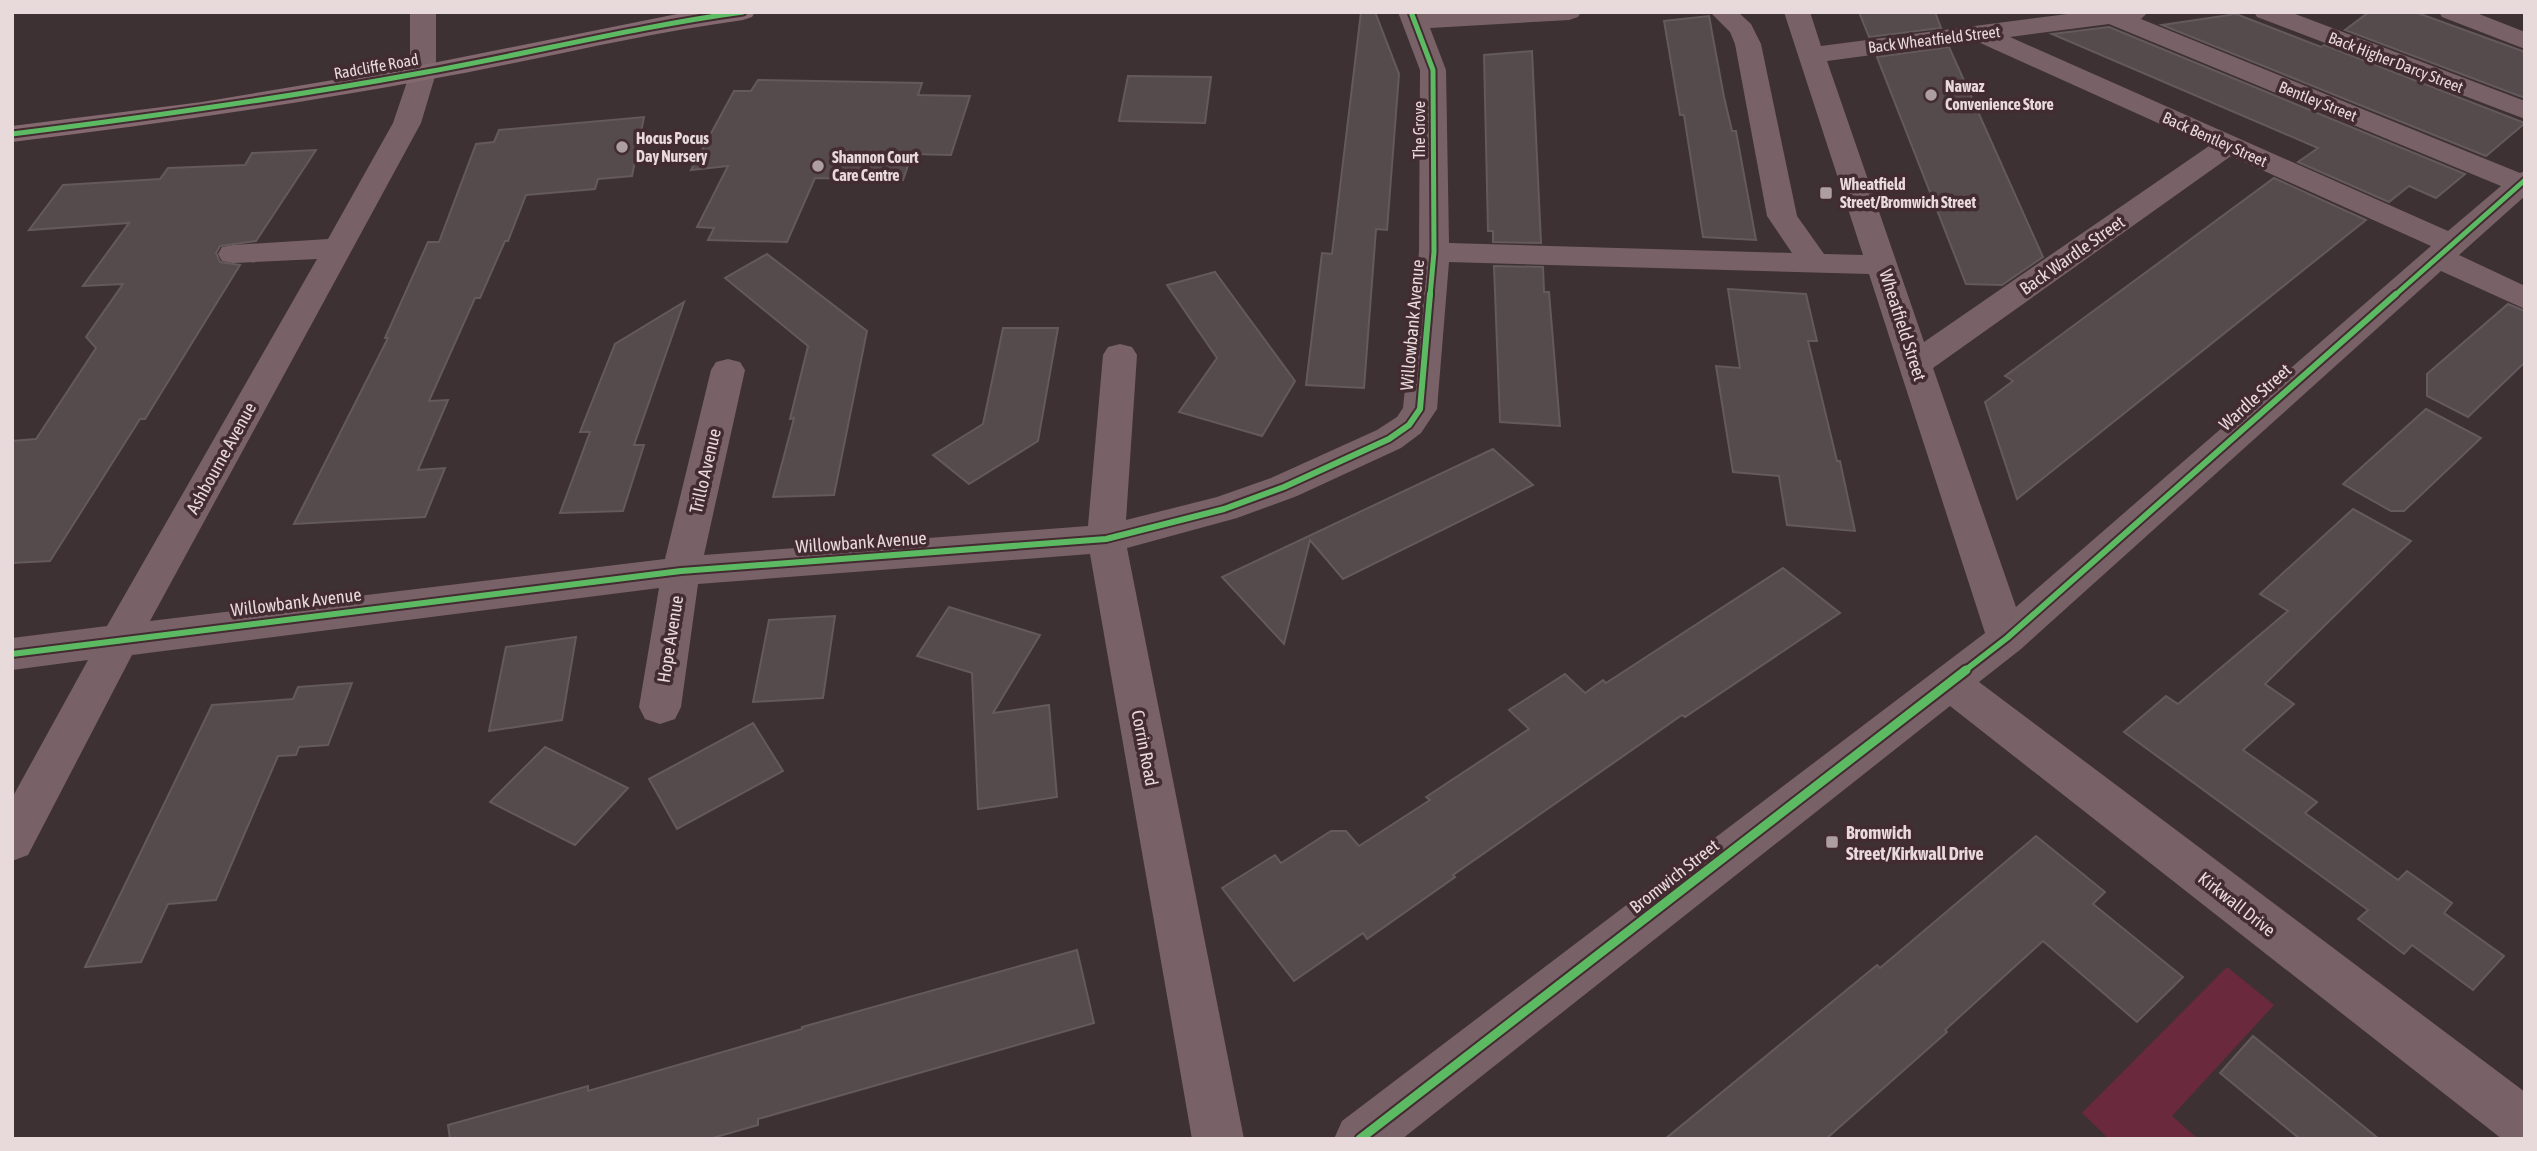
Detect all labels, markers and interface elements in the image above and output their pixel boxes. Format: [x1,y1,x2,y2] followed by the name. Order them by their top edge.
[1867,22,2002,56] street label: Back Wheatfield Street
[2326,28,2466,97] street label: Back Higher Darcy Street
[332,50,420,82] street label: Radcliffe Road
[1945,77,2054,113] place label: Nawaz Convenience Store
[2276,77,2360,126] street label: Bentley Street
[1923,87,1939,103] marker: Nawaz Convenience Store
[1410,101,1428,159] street label: The Grove
[2160,108,2270,171] street label: Back Bentley Street
[636,129,709,165] place label: Hocus Pocus Day Nursery
[614,139,630,155] marker: Hocus Pocus Day Nursery
[832,148,919,184] place label: Shannon Court Care Centre
[810,158,826,174] marker: Shannon Court Care Centre
[1839,175,1976,211] place label: Wheatfield Street/Bromwich Street
[1818,185,1834,201] marker: Wheatfield Street/Bromwich Street
[2015,211,2129,299] street label: Back Wardle Street
[1396,259,1428,391] street label: Willowbank Avenue
[1875,267,1931,383] street label: Wheatfield Street
[2215,359,2295,435] street label: Wardle Street
[182,399,260,517] street label: Ashbourne Avenue
[685,427,725,515] street label: Trillo Avenue
[795,527,927,557] street label: Willowbank Avenue
[229,584,363,620] street label: Willowbank Avenue
[653,594,687,684] street label: Hope Avenue
[1127,708,1163,788] street label: Corrin Road
[1846,822,1984,864] place label: Bromwich Street/Kirkwall Drive
[1824,834,1840,850] marker: Bromwich Street/Kirkwall Drive
[1625,835,1723,917] street label: Bromwich Street
[2194,867,2280,941] street label: Kirkwall Drive

